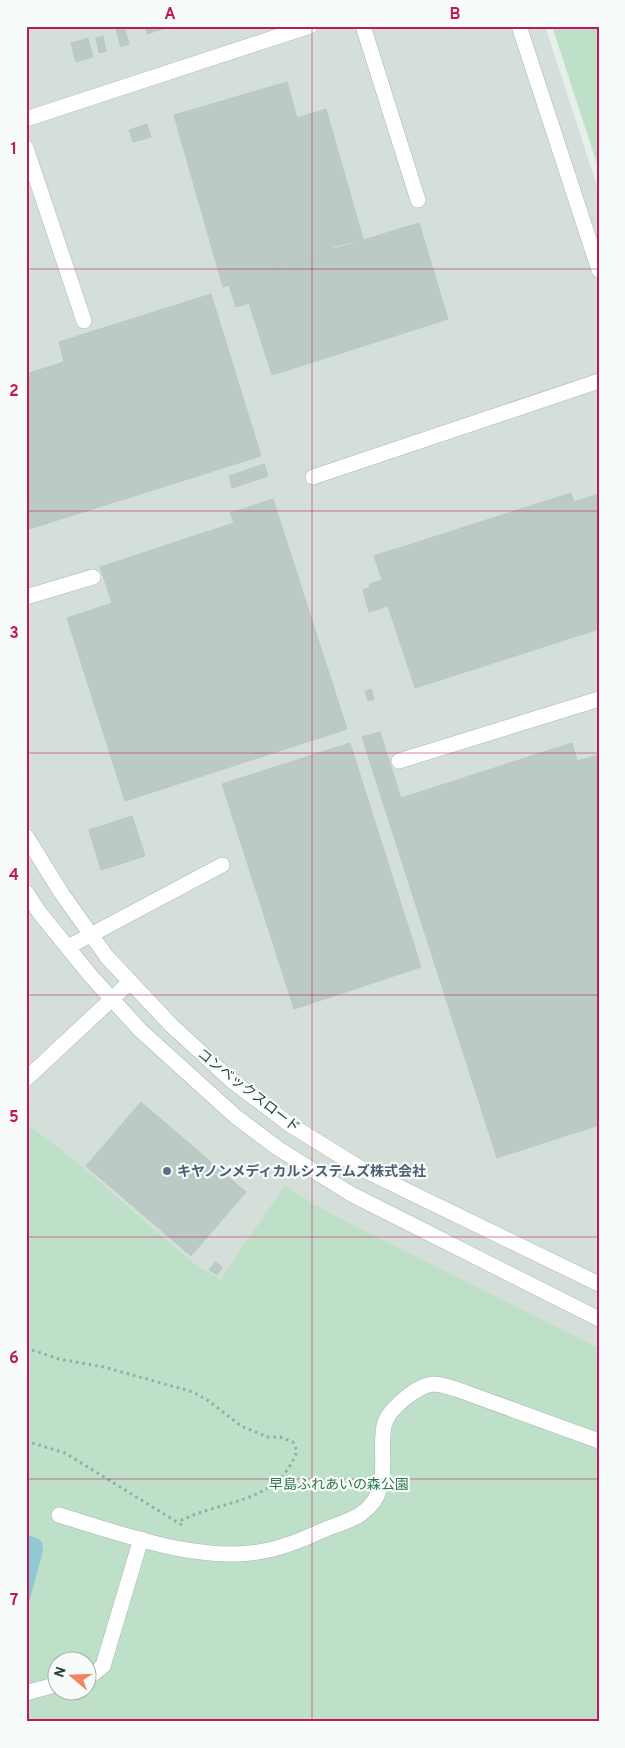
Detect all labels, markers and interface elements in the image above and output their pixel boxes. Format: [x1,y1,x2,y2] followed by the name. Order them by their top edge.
[164,5,176,25] text: A
[449,5,461,25] text: B
[11,140,17,160] text: 1
[9,382,19,402] text: 2
[9,624,19,644] text: 3
[9,866,19,886] text: 4
[193,1046,303,1137] street label: コンベックスロード
[9,1108,19,1128] text: 5
[177,1163,426,1181] place label: キヤノンメディカルシステムズ株式会社
[161,1165,173,1177] marker: キヤノンメディカルシステムズ株式会社
[9,1349,19,1369] text: 6
[269,1477,409,1494] park label: 早島ふれあいの森公園
[10,1591,18,1611] text: 7
[48,1650,98,1700] north arrow
[51,1665,71,1680] text: N

